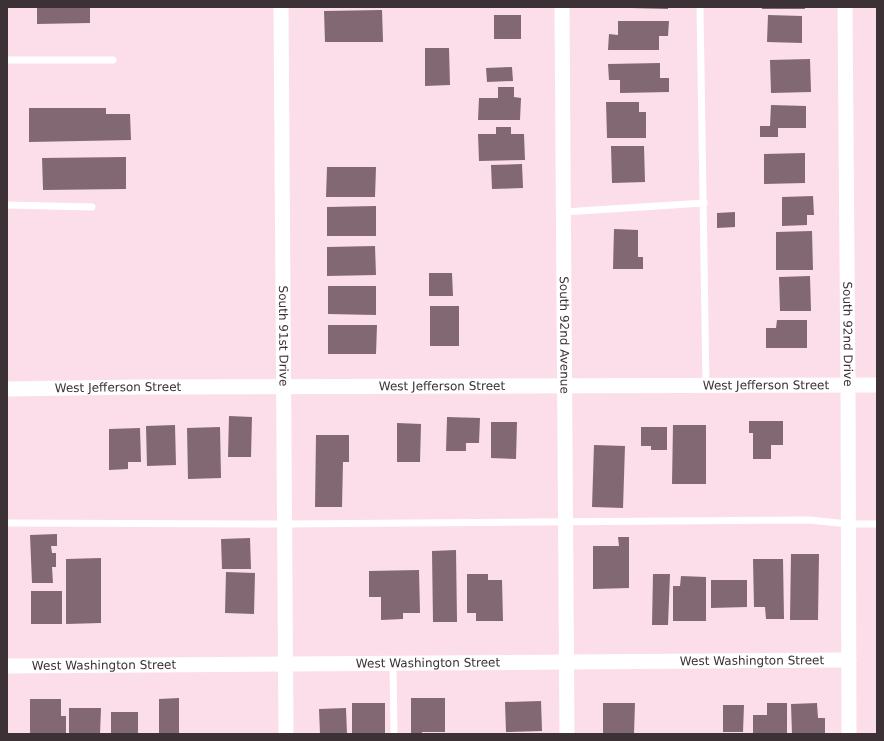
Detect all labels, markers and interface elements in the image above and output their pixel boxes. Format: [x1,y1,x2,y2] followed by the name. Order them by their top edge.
[557,276,572,394] street label: South 92nd Avenue
[840,281,855,387] street label: South 92nd Drive
[276,286,291,386] street label: South 91st Drive
[703,378,830,392] street label: West Jefferson Street
[379,379,506,393] street label: West Jefferson Street
[55,380,182,395] street label: West Jefferson Street
[680,653,824,668] street label: West Washington Street
[356,655,500,671] street label: West Washington Street
[32,658,176,673] street label: West Washington Street

